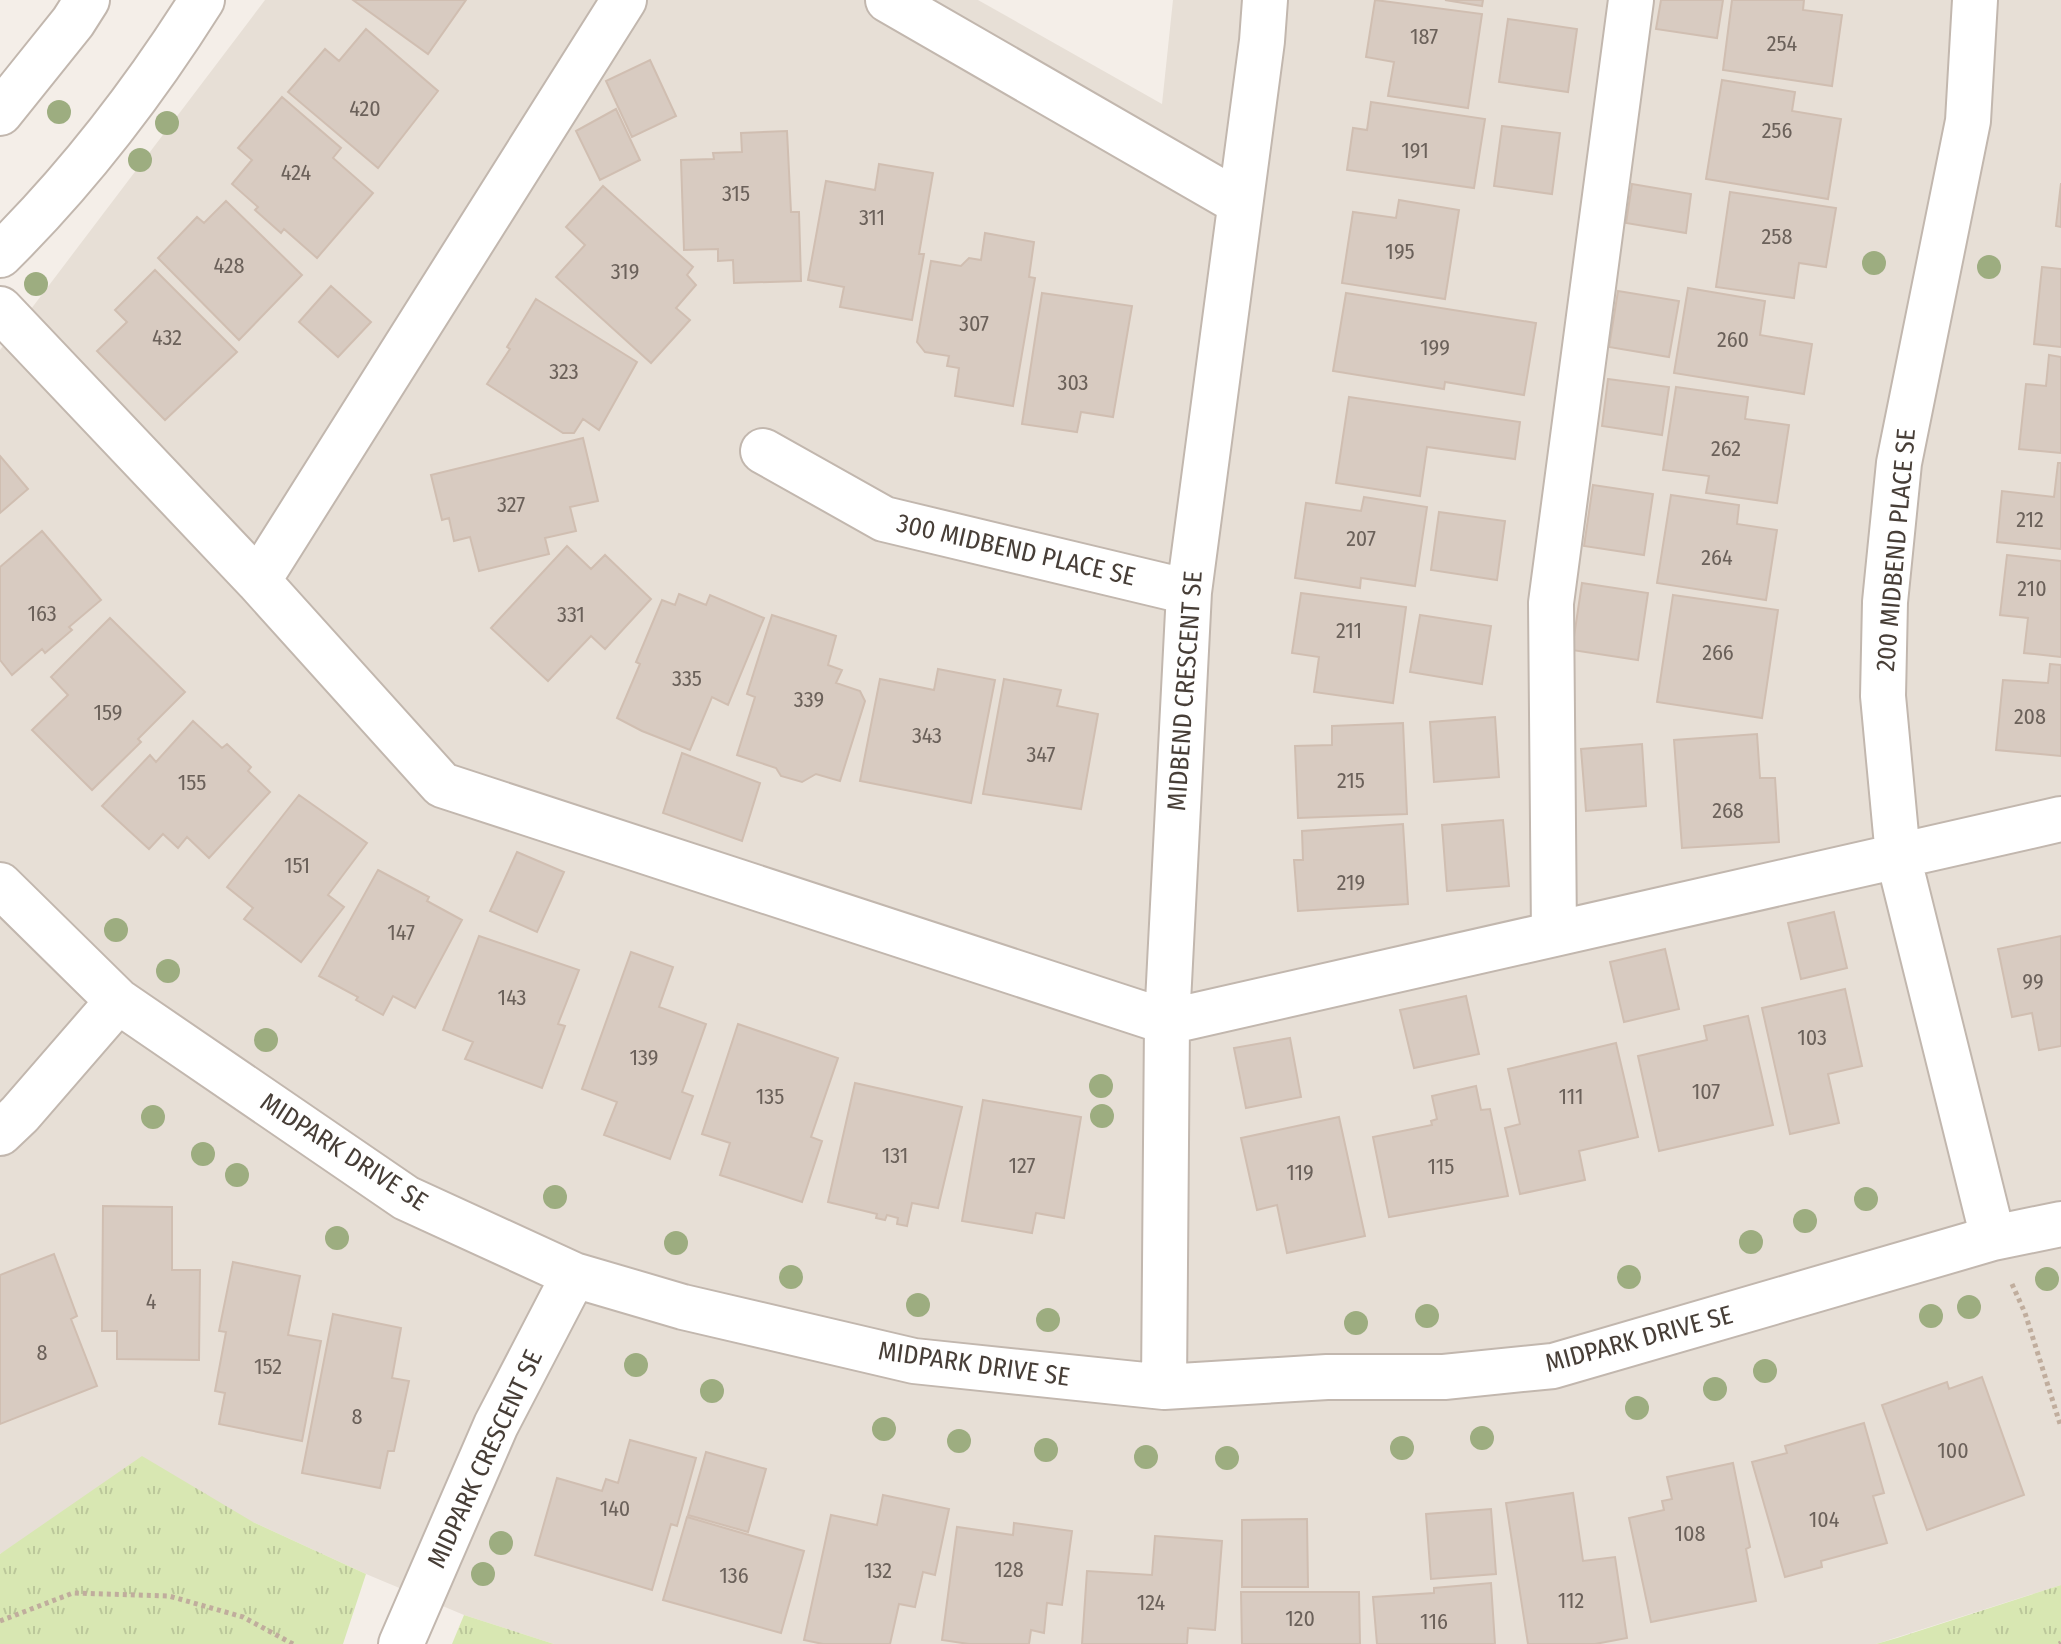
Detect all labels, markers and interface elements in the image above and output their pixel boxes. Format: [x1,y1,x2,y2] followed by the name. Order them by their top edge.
[1410,23,1438,50] house number: 187
[1767,30,1798,57] house number: 254
[349,95,381,122] house number: 420
[1762,117,1792,144] house number: 256
[1401,137,1429,164] house number: 191
[281,159,311,186] house number: 424
[722,180,750,207] house number: 315
[859,204,885,231] house number: 311
[1762,223,1792,250] house number: 258
[1385,238,1415,265] house number: 195
[213,252,245,279] house number: 428
[611,258,639,285] house number: 319
[959,310,989,337] house number: 307
[152,324,182,351] house number: 432
[1717,326,1749,353] house number: 260
[1420,334,1450,361] house number: 199
[549,358,579,385] house number: 323
[1057,369,1089,396] house number: 303
[1870,427,1922,673] street label: 200 MIDBEND PLACE SE
[1711,435,1741,462] house number: 262
[497,491,525,518] house number: 327
[2016,506,2044,533] house number: 212
[894,507,1138,593] street label: 300 MIDBEND PLACE SE
[1346,525,1376,552] house number: 207
[1701,544,1733,571] house number: 264
[1161,570,1209,812] street label: MIDBEND CRESCENT SE
[2017,575,2047,602] house number: 210
[27,600,57,627] house number: 163
[557,601,585,628] house number: 331
[1336,617,1362,644] house number: 211
[1702,639,1734,666] house number: 266
[672,665,702,692] house number: 335
[794,686,824,713] house number: 339
[93,699,123,726] house number: 159
[2014,703,2046,730] house number: 208
[912,722,942,749] house number: 343
[1027,741,1056,768] house number: 347
[1337,767,1365,794] house number: 215
[178,769,206,796] house number: 155
[1712,797,1744,824] house number: 268
[284,852,310,879] house number: 151
[1337,869,1365,896] house number: 219
[387,919,415,946] house number: 147
[2022,968,2044,995] house number: 99
[498,984,526,1011] house number: 143
[1797,1024,1827,1051] house number: 103
[630,1044,658,1071] house number: 139
[1692,1078,1720,1105] house number: 107
[756,1083,784,1110] house number: 135
[1558,1083,1584,1110] house number: 111
[255,1086,433,1218] street label: MIDPARK DRIVE SE
[882,1142,908,1169] house number: 131
[1008,1152,1036,1179] house number: 127
[1428,1153,1454,1180] house number: 115
[1286,1159,1314,1186] house number: 119
[146,1288,157,1315] house number: 4
[1542,1299,1736,1379] street label: MIDPARK DRIVE SE
[876,1335,1072,1393] street label: MIDPARK DRIVE SE
[36,1339,48,1366] house number: 8
[421,1345,549,1573] street label: MIDPARK CRESCENT SE
[254,1353,282,1380] house number: 152
[351,1403,363,1430] house number: 8
[1937,1437,1969,1464] house number: 100
[600,1495,630,1522] house number: 140
[1809,1506,1840,1533] house number: 104
[1674,1520,1706,1547] house number: 108
[994,1556,1024,1583] house number: 128
[864,1557,892,1584] house number: 132
[719,1562,749,1589] house number: 136
[1558,1587,1584,1614] house number: 112
[1137,1589,1166,1616] house number: 124
[1285,1605,1315,1632] house number: 120
[1420,1608,1448,1635] house number: 116

